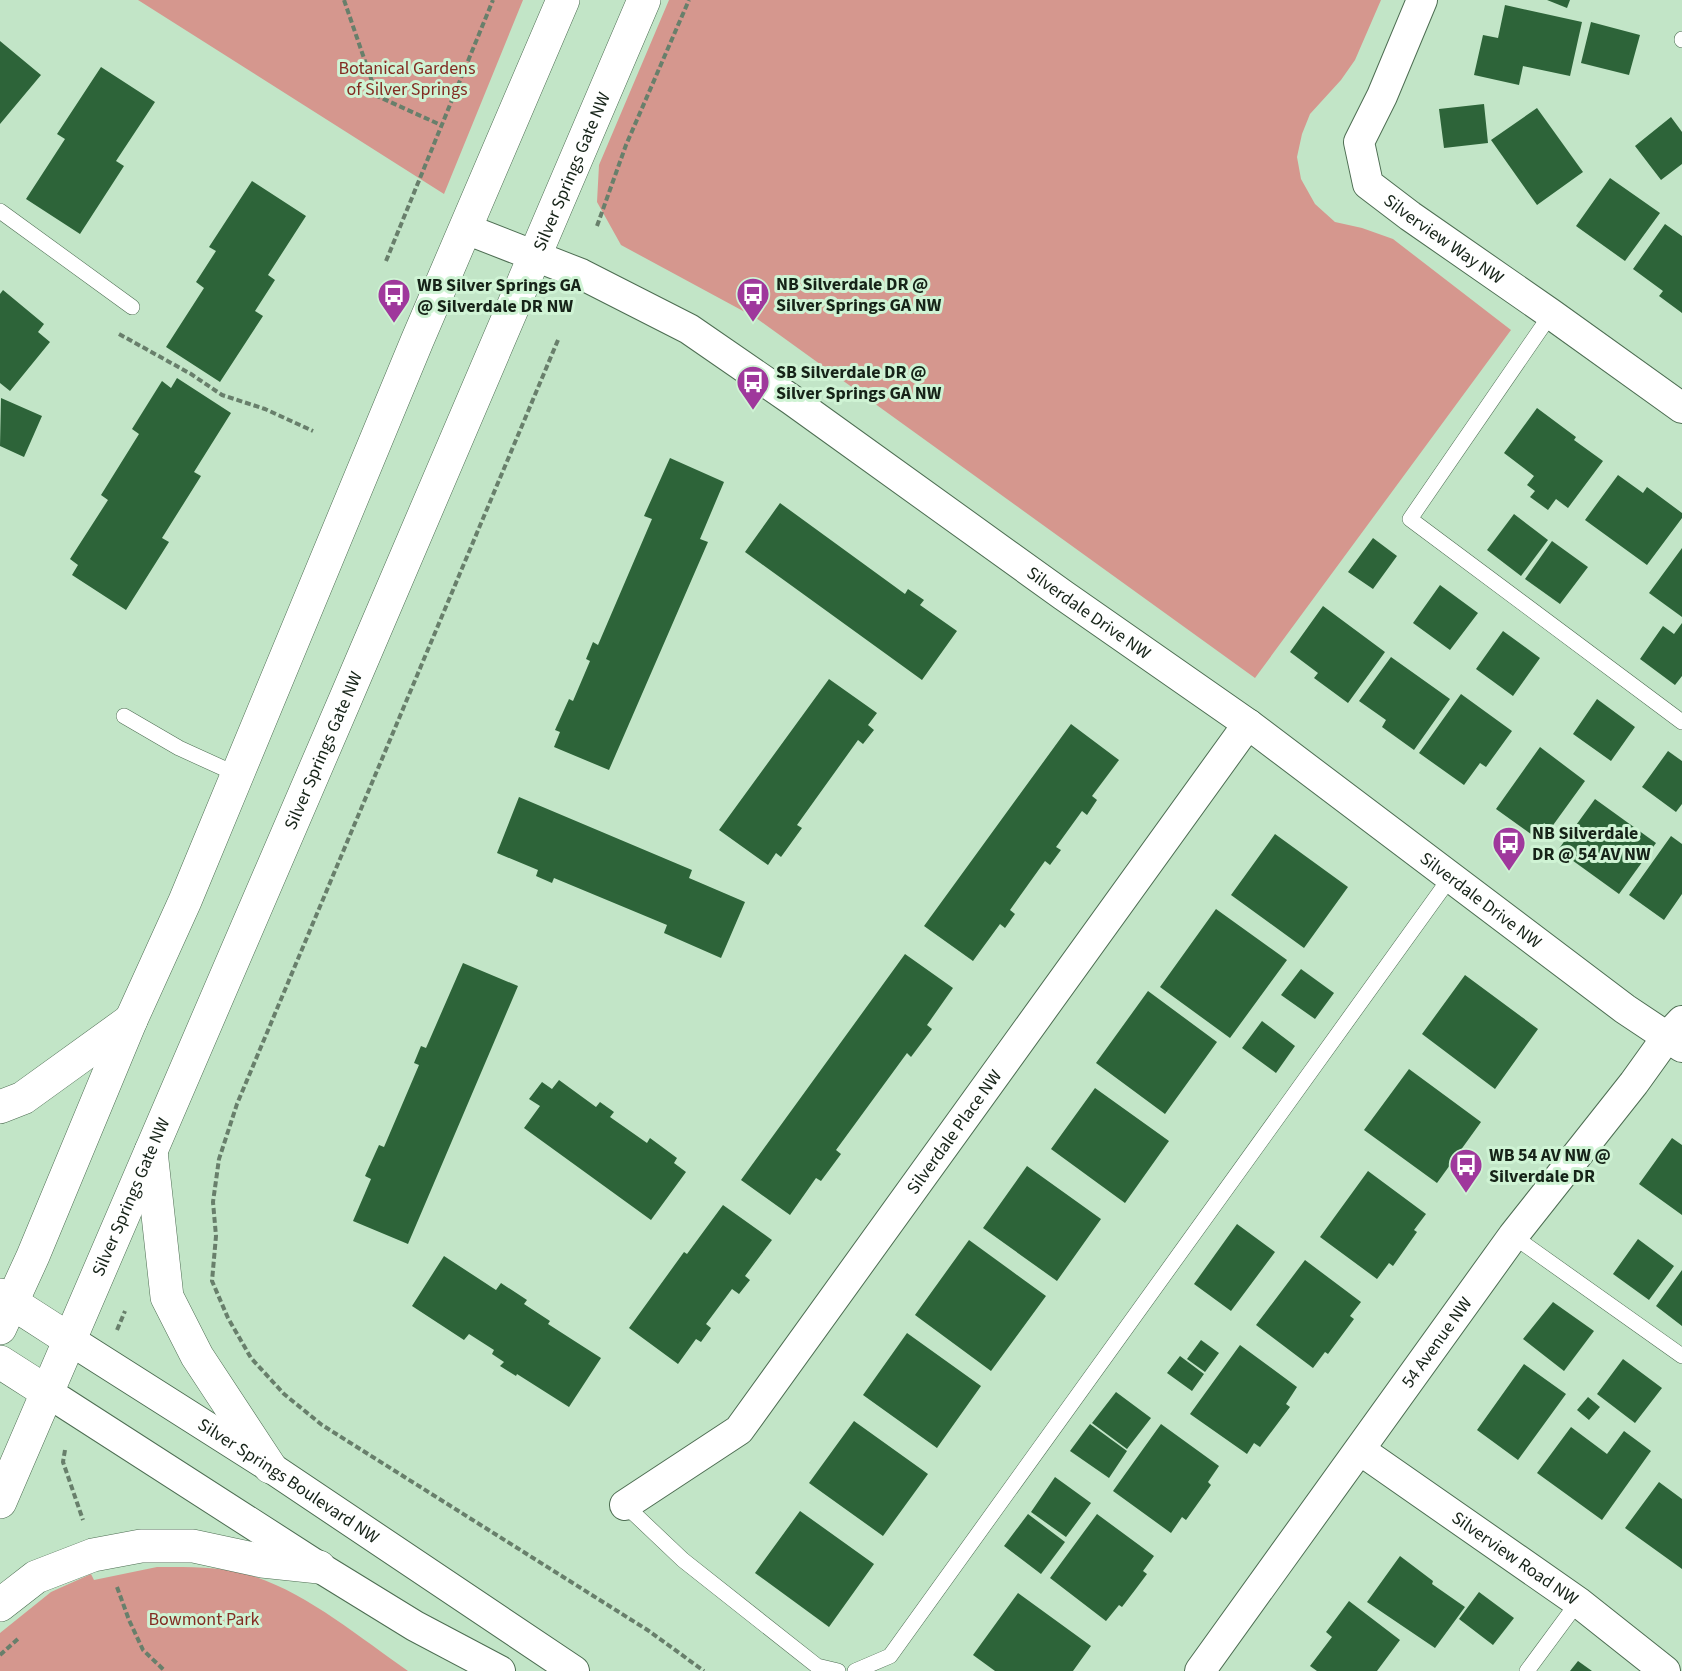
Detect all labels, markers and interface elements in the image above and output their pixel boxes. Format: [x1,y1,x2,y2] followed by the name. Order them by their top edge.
[339,56,475,102] park label: Botanical Gardens of Silver Springs
[527,88,616,255] street label: Silver Springs Gate NW
[1378,188,1509,290] street label: Silverview Way NW
[776,272,942,318] place label: NB Silverdale DR @ Silver Springs GA NW
[417,273,582,319] place label: WB Silver Springs GA @ Silverdale DR NW
[735,276,771,323] bus stop icon: NB Silverdale DR @ Silver Springs GA NW
[376,277,412,324] bus stop icon: WB Silver Springs GA @ Silverdale DR NW
[776,360,942,406] place label: SB Silverdale DR @ Silver Springs GA NW
[735,364,771,411] bus stop icon: SB Silverdale DR @ Silver Springs GA NW
[1022,560,1156,665] street label: Silverdale Drive NW
[278,667,368,834] street label: Silver Springs Gate NW
[1532,821,1651,867] place label: NB Silverdale DR @ 54 AV NW
[1491,825,1527,872] bus stop icon: NB Silverdale DR @ 54 AV NW
[1415,846,1547,954] street label: Silverdale Drive NW
[900,1064,1007,1199] street label: Silverdale Place NW
[85,1114,176,1280] street label: Silver Springs Gate NW
[1489,1143,1611,1189] place label: WB 54 AV NW @ Silverdale DR
[1448,1147,1484,1194] bus stop icon: WB 54 AV NW @ Silverdale DR
[1395,1292,1478,1393] street label: 54 Avenue NW
[193,1412,384,1549] street label: Silver Springs Boulevard NW
[1447,1505,1583,1611] street label: Silverview Road NW
[148,1607,260,1632] park label: Bowmont Park

